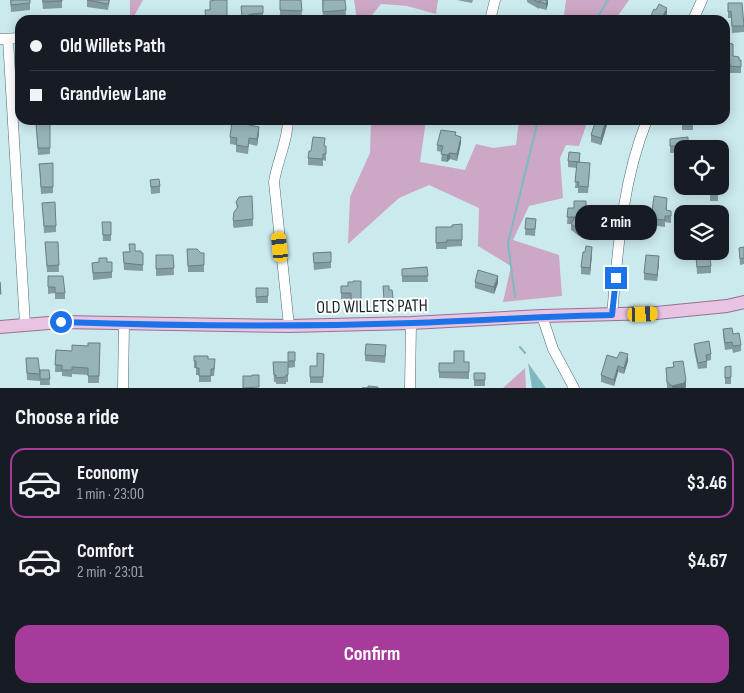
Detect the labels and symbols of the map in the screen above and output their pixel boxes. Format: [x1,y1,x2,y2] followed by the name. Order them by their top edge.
[575,206,657,240] callout: 2 min
[270,231,289,263] car
[605,267,627,289] route end
[316,295,428,318] street label: OLD WILLETS PATH
[627,306,658,322] car
[50,311,72,333] route start

